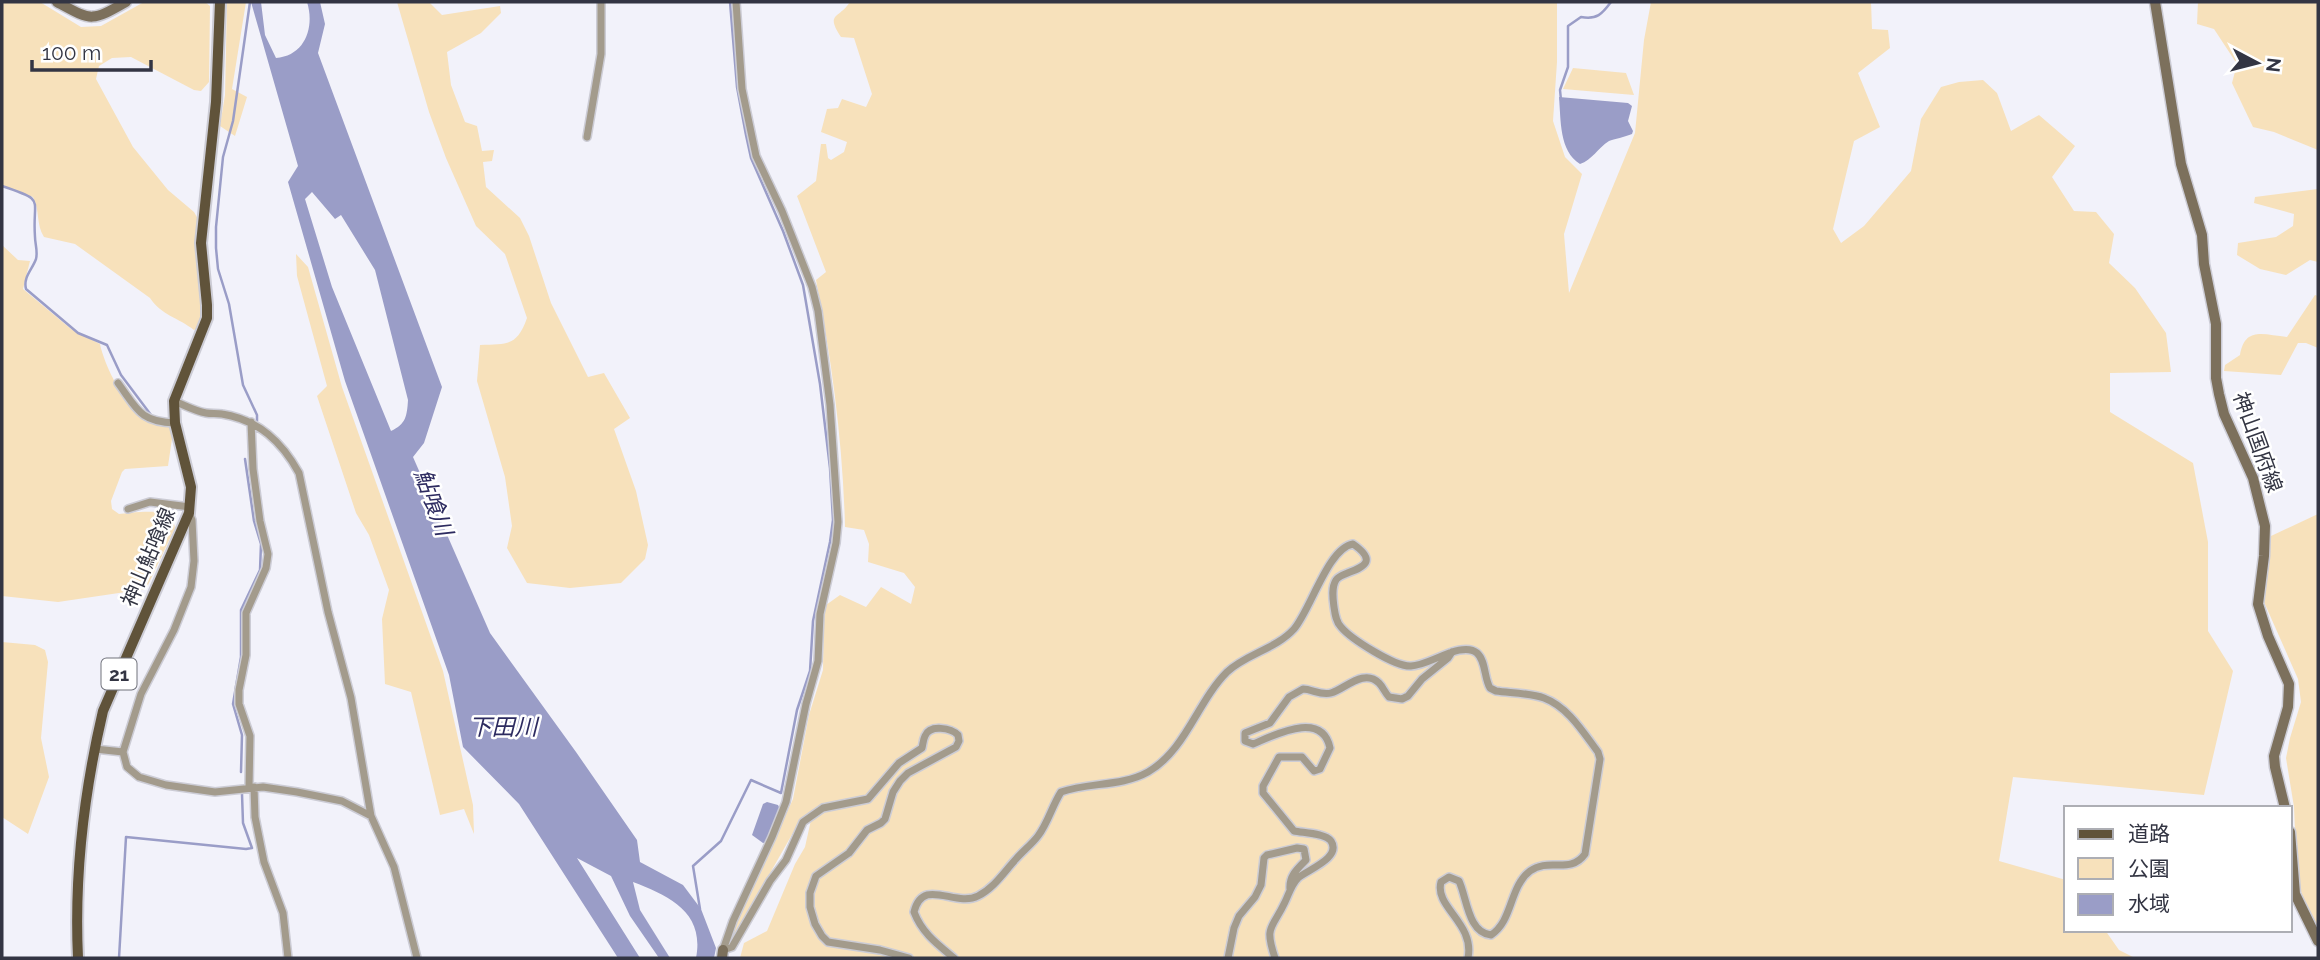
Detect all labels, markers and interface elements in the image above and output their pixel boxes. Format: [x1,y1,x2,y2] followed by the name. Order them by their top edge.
[32,28,150,72] scale bar
[2222,28,2292,98] north arrow
[42,40,101,65] text: 100 m
[2262,57,2286,74] text: N
[2228,388,2288,496] street label: 神山国府線
[410,465,460,542] water label: 鮎喰川
[116,504,180,610] street label: 神山鮎喰線
[102,659,136,690] road number: 21
[469,713,541,740] water label: 下田川
[2064,806,2292,932] legend
[2128,821,2170,846] text: 道路
[2128,856,2170,881] text: 公園
[2128,891,2170,916] text: 水域

